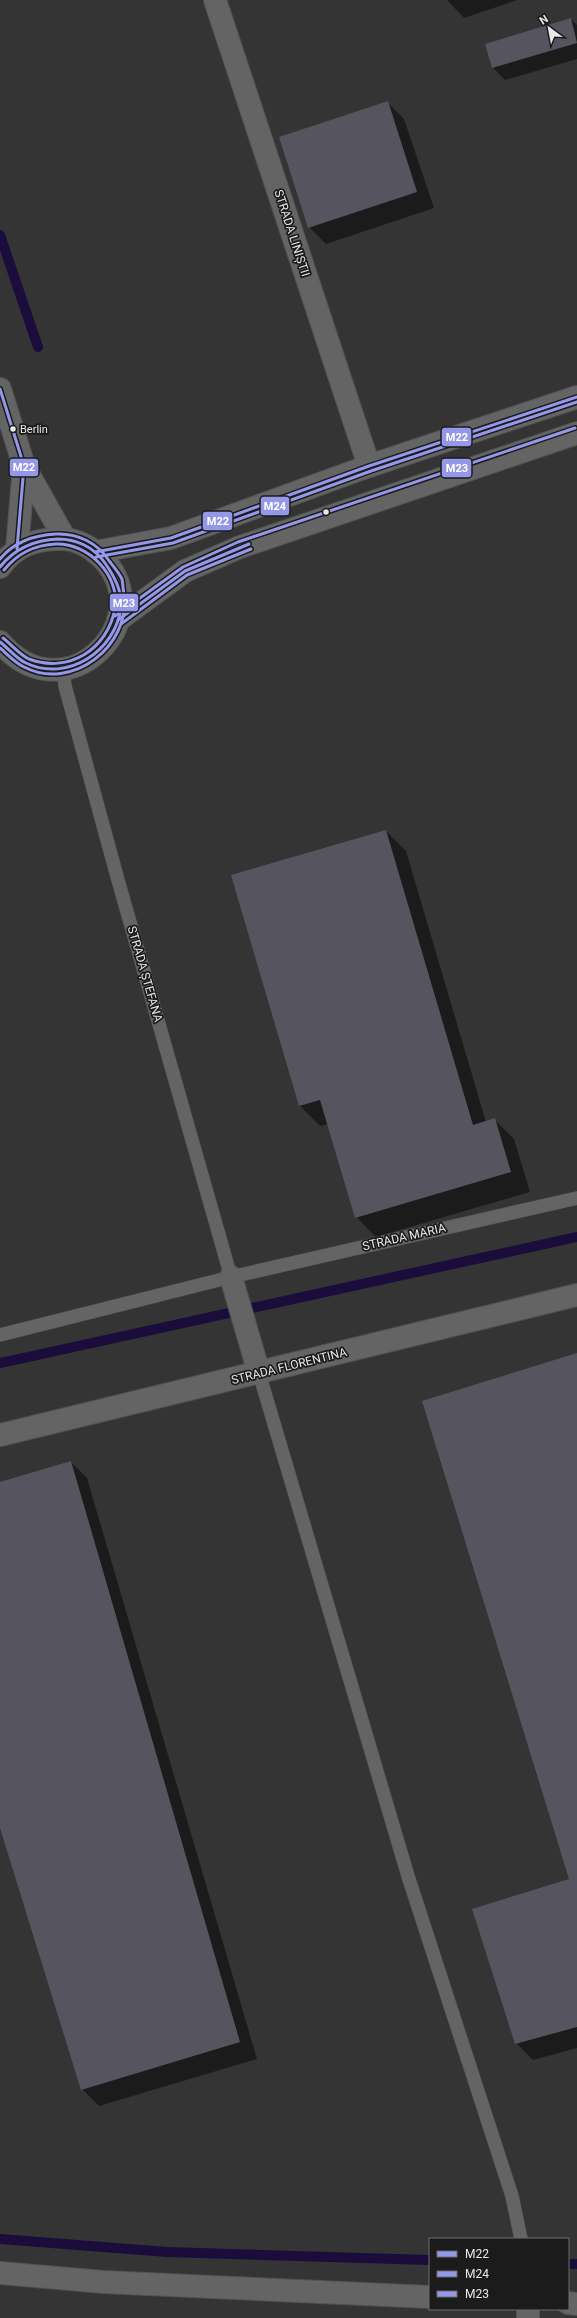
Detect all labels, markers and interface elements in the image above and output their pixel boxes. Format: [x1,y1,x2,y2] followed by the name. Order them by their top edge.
[529,8,569,48] north arrow
[537,12,551,28] text: N
[270,188,313,278] street label: STRADA LINIȘTII
[20,423,48,436] place label: Berlin
[8,424,18,434] marker: Berlin
[441,427,472,447] line badge: M22
[446,431,468,444] text: M22
[9,458,39,477] line badge: M22
[441,458,472,478] line badge: M23
[13,461,35,474] text: M22
[446,462,468,475] text: M23
[260,496,290,516] line badge: M24
[264,500,287,513] text: M24
[321,507,331,517] unlabelled marker
[202,511,233,531] line badge: M22
[207,515,229,528] text: M22
[109,593,139,612] line badge: M23
[113,597,135,610] text: M23
[124,924,165,1024] street label: STRADA ȘTEFANA
[361,1221,447,1253] street label: STRADA MARIA
[230,1345,348,1387] street label: STRADA FLORENTINA
[429,2238,569,2310] legend
[465,2247,489,2261] text: M22
[465,2267,489,2281] text: M24
[465,2287,489,2301] text: M23

